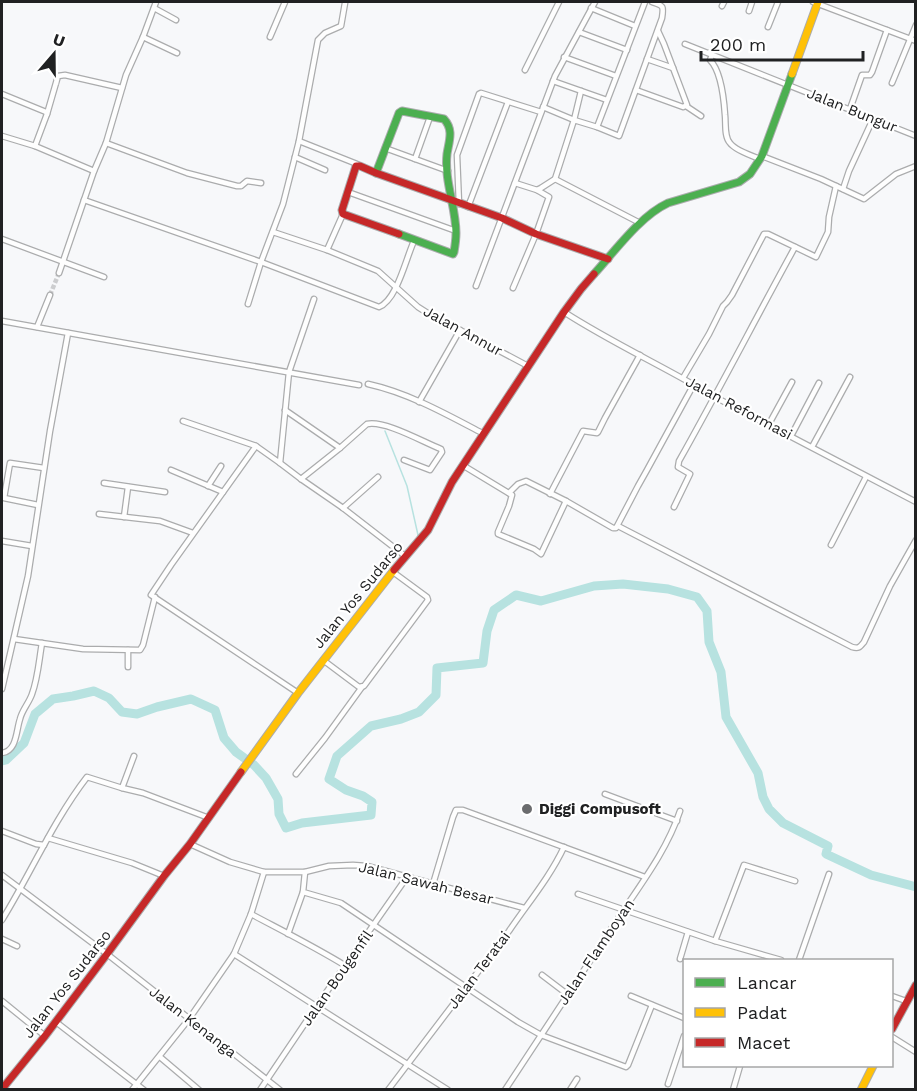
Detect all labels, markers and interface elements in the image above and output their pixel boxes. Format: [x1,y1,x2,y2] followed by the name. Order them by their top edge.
[24,24,84,84] north arrow
[701,24,863,62] scale bar
[50,30,68,51] text: U
[710,34,766,55] text: 200 m
[804,84,900,136] street label: Jalan Bungur
[420,302,506,360] street label: Jalan Annur
[683,372,795,444] street label: Jalan Reformasi
[309,538,407,652] street label: Jalan Yos Sudarso
[539,800,661,818] place label: Diggi Compusoft
[520,802,534,816] marker: Diggi Compusoft
[357,858,495,908] street label: Jalan Sawah Besar
[554,895,638,1009] street label: Jalan Flamboyan
[19,926,115,1042] street label: Jalan Yos Sudarso
[297,926,377,1029] street label: Jalan Bougenfil
[444,928,514,1012] street label: Jalan Teratai
[683,959,893,1067] legend
[737,972,797,993] text: Lancar
[146,982,241,1062] street label: Jalan Kenanga
[737,1002,787,1023] text: Padat
[737,1032,791,1053] text: Macet

